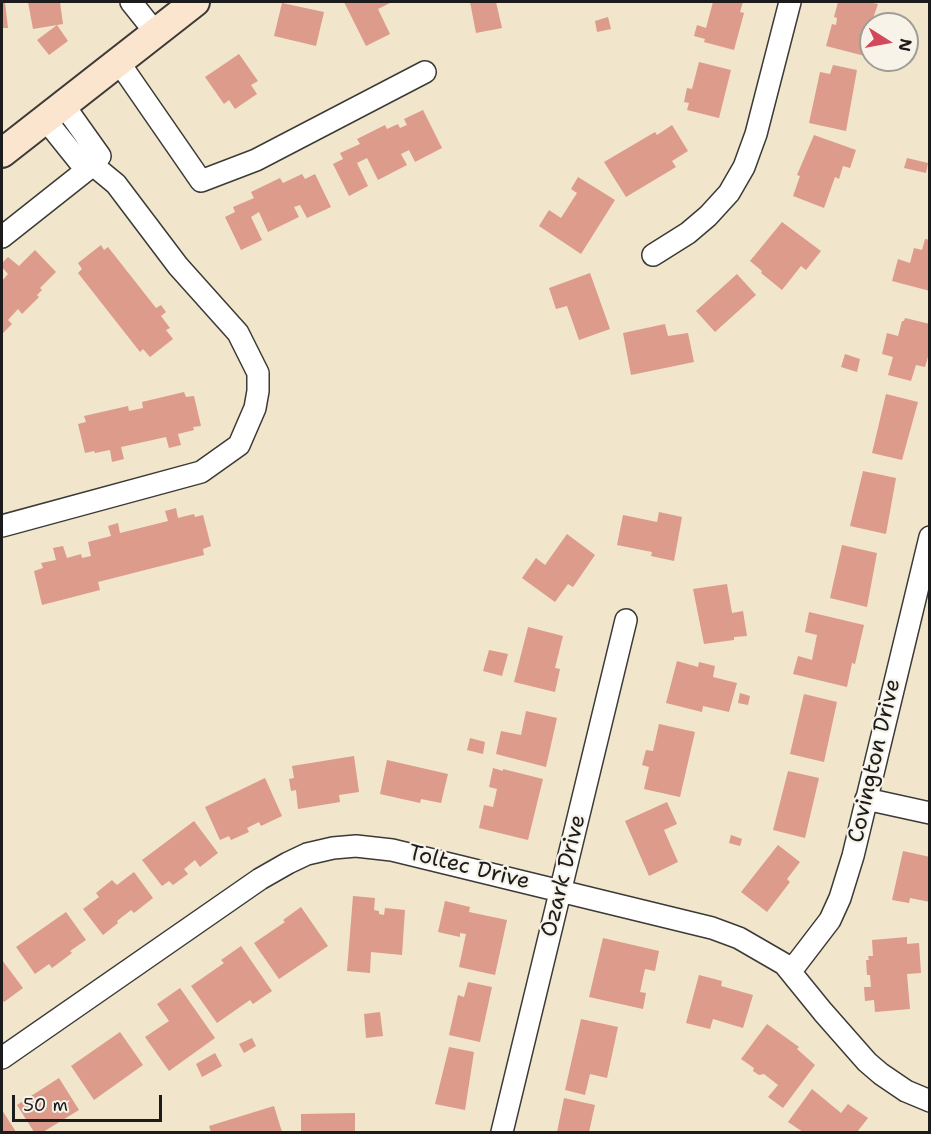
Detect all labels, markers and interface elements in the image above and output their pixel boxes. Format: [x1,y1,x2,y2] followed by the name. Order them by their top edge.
[859,12,919,72] north arrow
[894,37,917,53] text: N
[843,676,907,846] street label: Covington Drive
[536,812,592,940] street label: Ozark Drive
[405,840,533,896] street label: Toltec Drive
[15,1083,165,1121] scale bar
[23,1093,68,1117] text: 50 m

